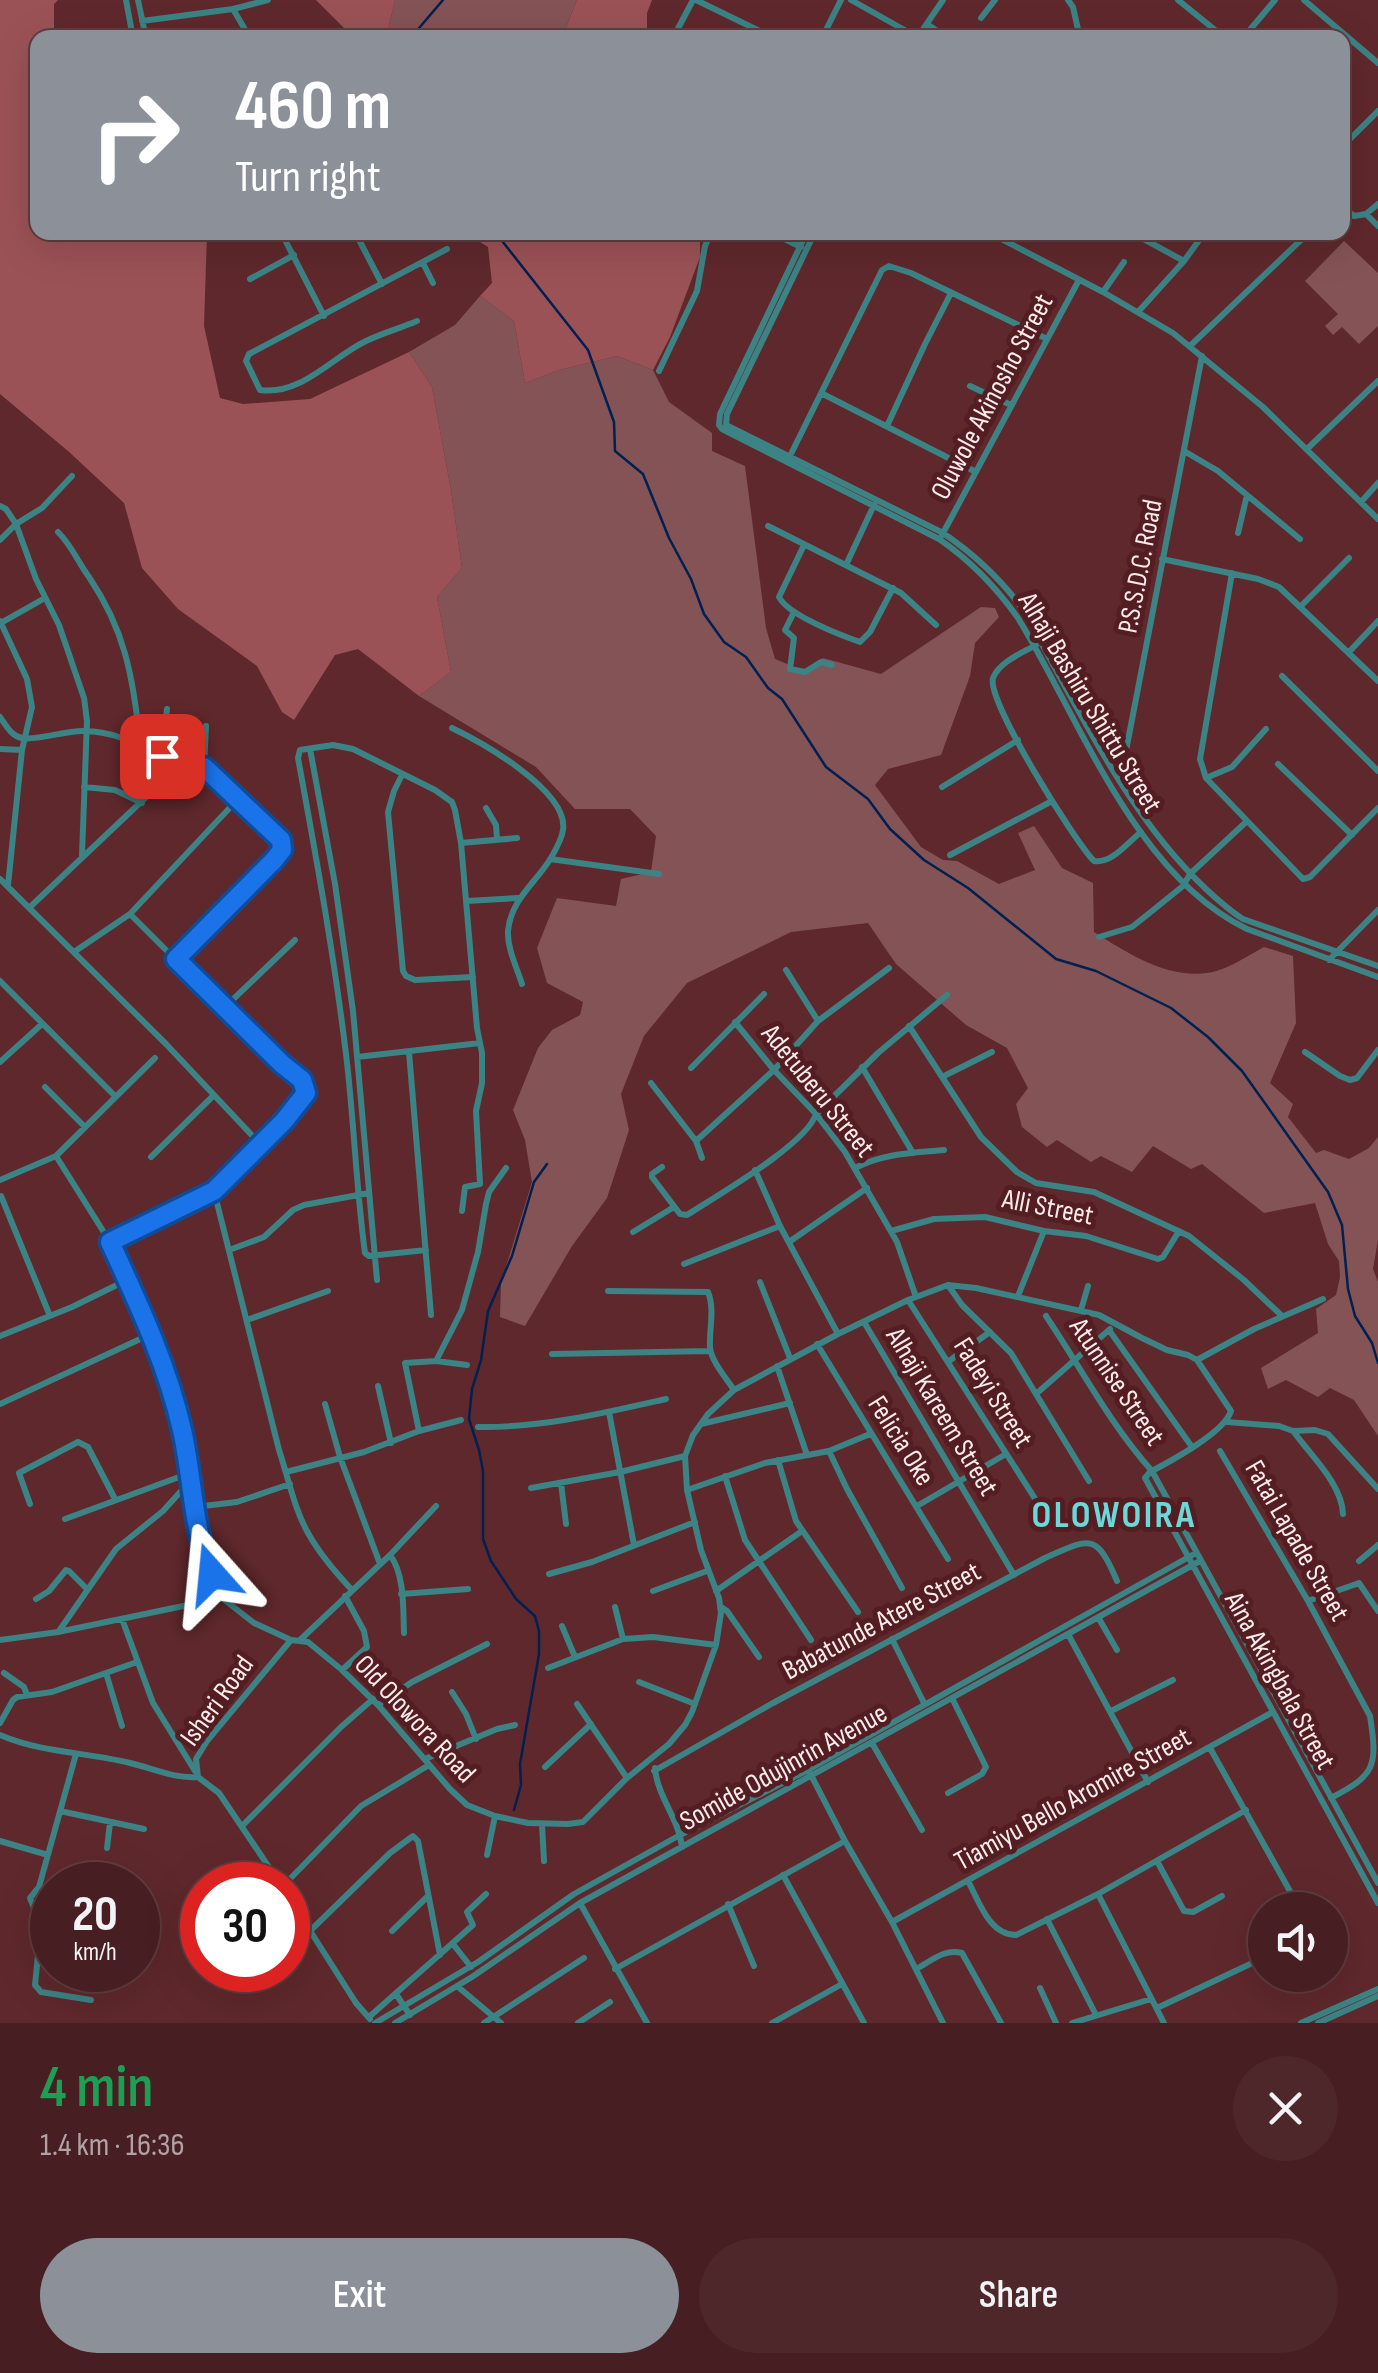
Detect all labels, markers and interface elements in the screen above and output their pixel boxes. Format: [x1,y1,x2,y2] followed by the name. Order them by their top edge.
[235,65,391,149] text: 460 m
[70,70,200,200] icon: right
[235,150,381,205] text: Turn right
[924,288,1060,505] street label: Oluwole Akinosho Street
[1111,497,1170,636] street label: P.S.S.D.C. Road
[1010,586,1169,819] street label: Alhaji Bashiru Shittu Street
[120,714,205,799] pin
[135,729,190,784] icon: arrive
[754,1017,881,1164] street label: Adetuberu Street
[998,1182,1096,1232] street label: Alli Street
[1062,1311,1171,1452] street label: Atunnise Street
[878,1321,1005,1502] street label: Alhaji Kareem Street
[946,1332,1039,1454] street label: Fadeyi Street
[860,1390,941,1492] street label: Felicia Oke
[1237,1455,1356,1627] street label: Fatai Lapade Street
[1032,1493,1196,1538] district label: OLOWOIRA
[160,1522,264,1626] position arrow
[777,1555,986,1687] street label: Babatunde Atere Street
[1217,1585,1342,1775] street label: Aina Akingbala Street
[347,1648,482,1790] street label: Old Olowora Road
[174,1649,261,1752] street label: Isheri Road
[674,1697,893,1838] street label: Somide Odujinrin Avenue
[949,1721,1197,1878] street label: Tiamiyu Bello Aromire Street
[180,1862,310,1992] speed limit sign: 30
[72,1885,118,1945] text: 20
[1248,1892,1348,1992] map controls
[1248,1892,1348,1992] button: sound
[73,1937,117,1968] text: km/h
[40,2052,153,2124] text: 4 min
[1233,2056,1338,2161] button: close
[40,2126,184,2165] text: 1.4 km · 16:36
[40,2238,679,2353] button: Exit
[699,2238,1338,2353] button: Share

